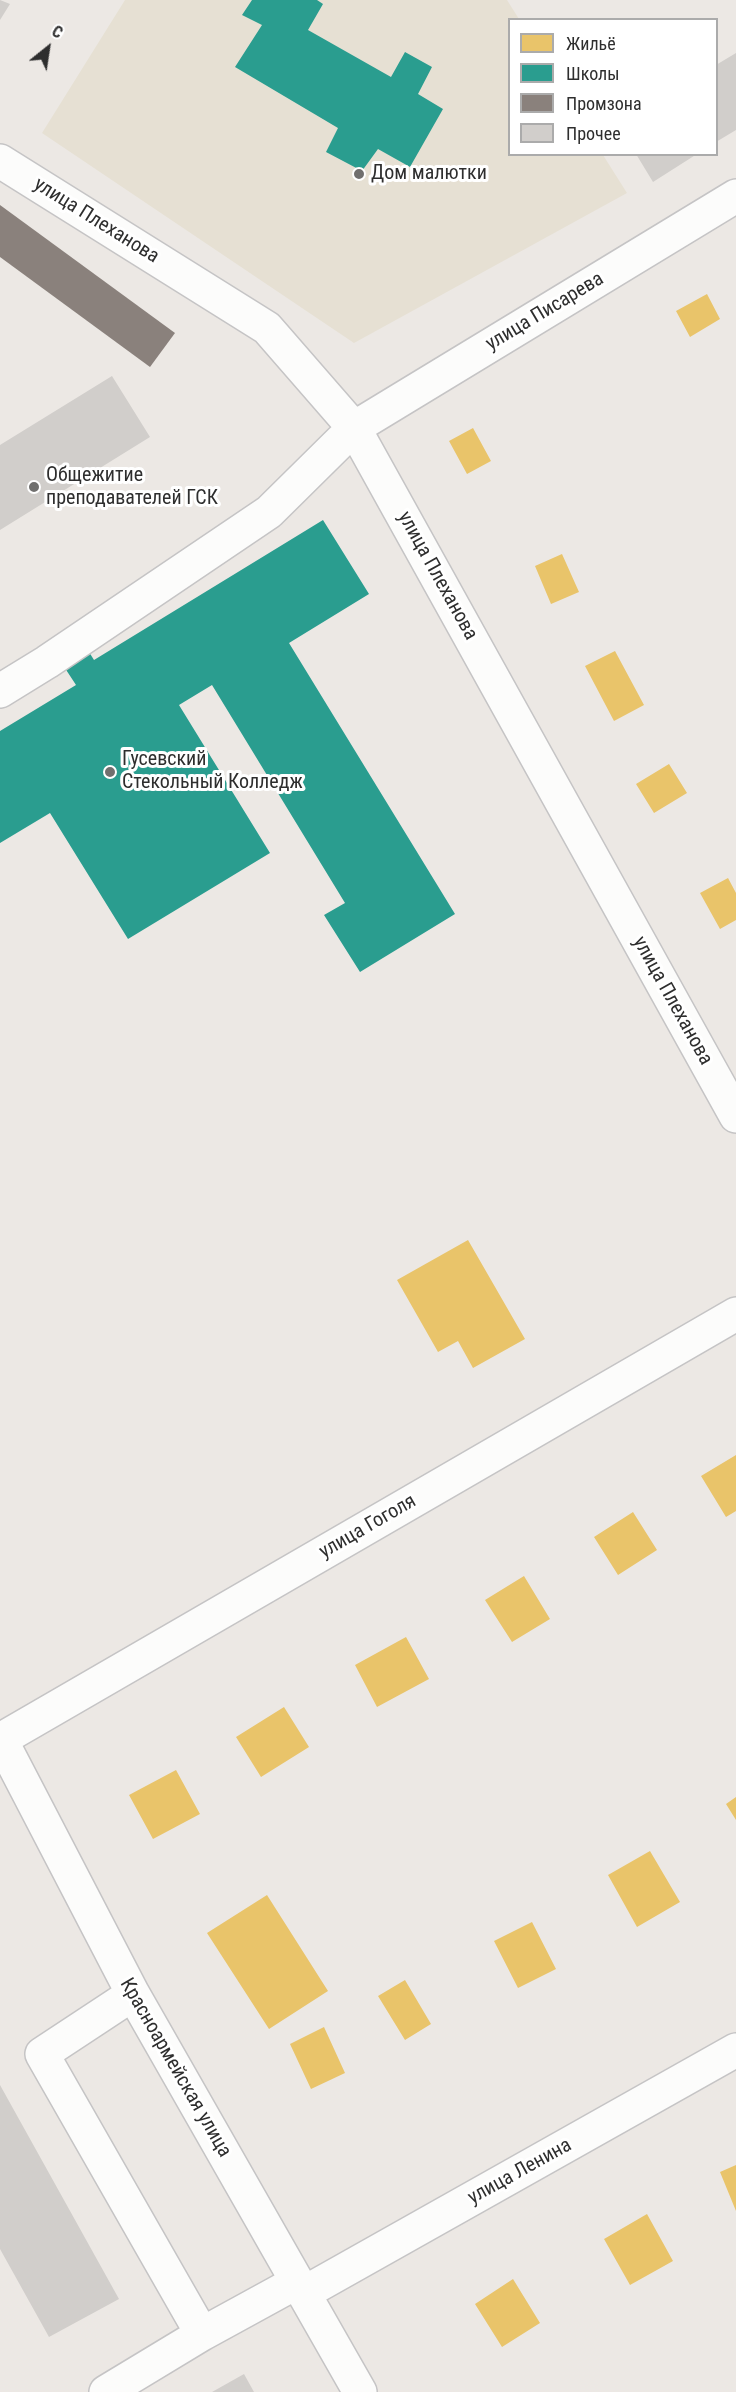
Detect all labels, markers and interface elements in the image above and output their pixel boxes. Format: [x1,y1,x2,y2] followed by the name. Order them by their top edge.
[18,18,78,78] north arrow
[508,18,718,156] legend
[49,21,66,42] text: С
[566,33,616,54] text: Жильё
[566,63,619,84] text: Школы
[566,93,642,114] text: Промзона
[566,123,621,144] text: Прочее
[371,162,487,186] place label: Дом малютки
[352,167,366,181] marker: Дом малютки
[29,173,163,269] street label: улица Плеханова
[482,267,608,357] street label: улица Писарева
[46,464,218,511] place label: Общежитие преподавателей ГСК
[27,480,41,494] marker: Общежитие преподавателей ГСК
[392,508,482,644] street label: улица Плеханова
[122,748,303,795] place label: Гусевский Стекольный Колледж
[103,765,117,779] marker: Гусевский Стекольный Колледж
[627,933,717,1069] street label: улица Плеханова
[315,1490,421,1564] street label: улица Гоголя
[114,1974,236,2162] street label: Красноармейская улица
[464,2134,576,2210] street label: улица Ленина

